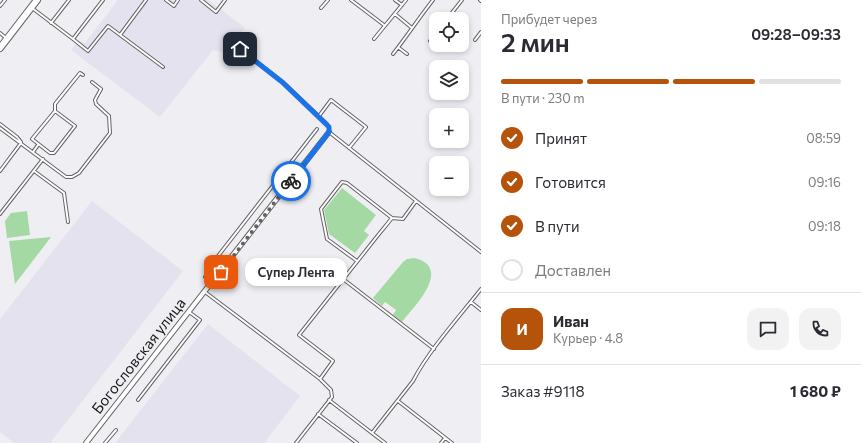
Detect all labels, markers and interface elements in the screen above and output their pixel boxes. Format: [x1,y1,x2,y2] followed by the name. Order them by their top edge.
[501,11,597,27] text: Прибудет через
[429,12,469,196] map controls
[429,12,469,52] button: locate
[751,25,841,43] text: 09:28–09:33
[501,26,570,57] text: 2 мин
[223,32,257,66] pin
[229,38,251,60] icon: home
[429,60,469,100] button: layers
[501,90,585,106] text: В пути · 230 m
[429,108,469,148] button: +
[501,127,523,149] icon: check
[535,129,587,147] text: Принят
[806,130,841,146] text: 08:59
[429,156,469,196] button: −
[271,161,311,201] courier
[280,170,302,192] icon: bike
[501,171,523,193] icon: check
[535,173,606,191] text: Готовится
[808,174,841,190] text: 09:16
[501,215,523,237] icon: check
[535,217,580,235] text: В пути
[808,218,841,234] text: 09:18
[204,255,238,289] pin
[245,258,347,286] callout: Супер Лента
[210,261,232,283] icon: bag
[535,261,611,279] text: Доставлен
[257,264,335,280] text: Супер Лента
[87,294,189,417] street label: Богословская улица
[747,308,789,350] button: chat
[799,308,841,350] button: phone
[553,312,589,330] text: Иван
[516,320,528,338] text: И
[553,330,623,346] text: Курьер · 4.8
[501,382,585,400] text: Заказ #9118
[790,382,841,400] text: 1 680 ₽

